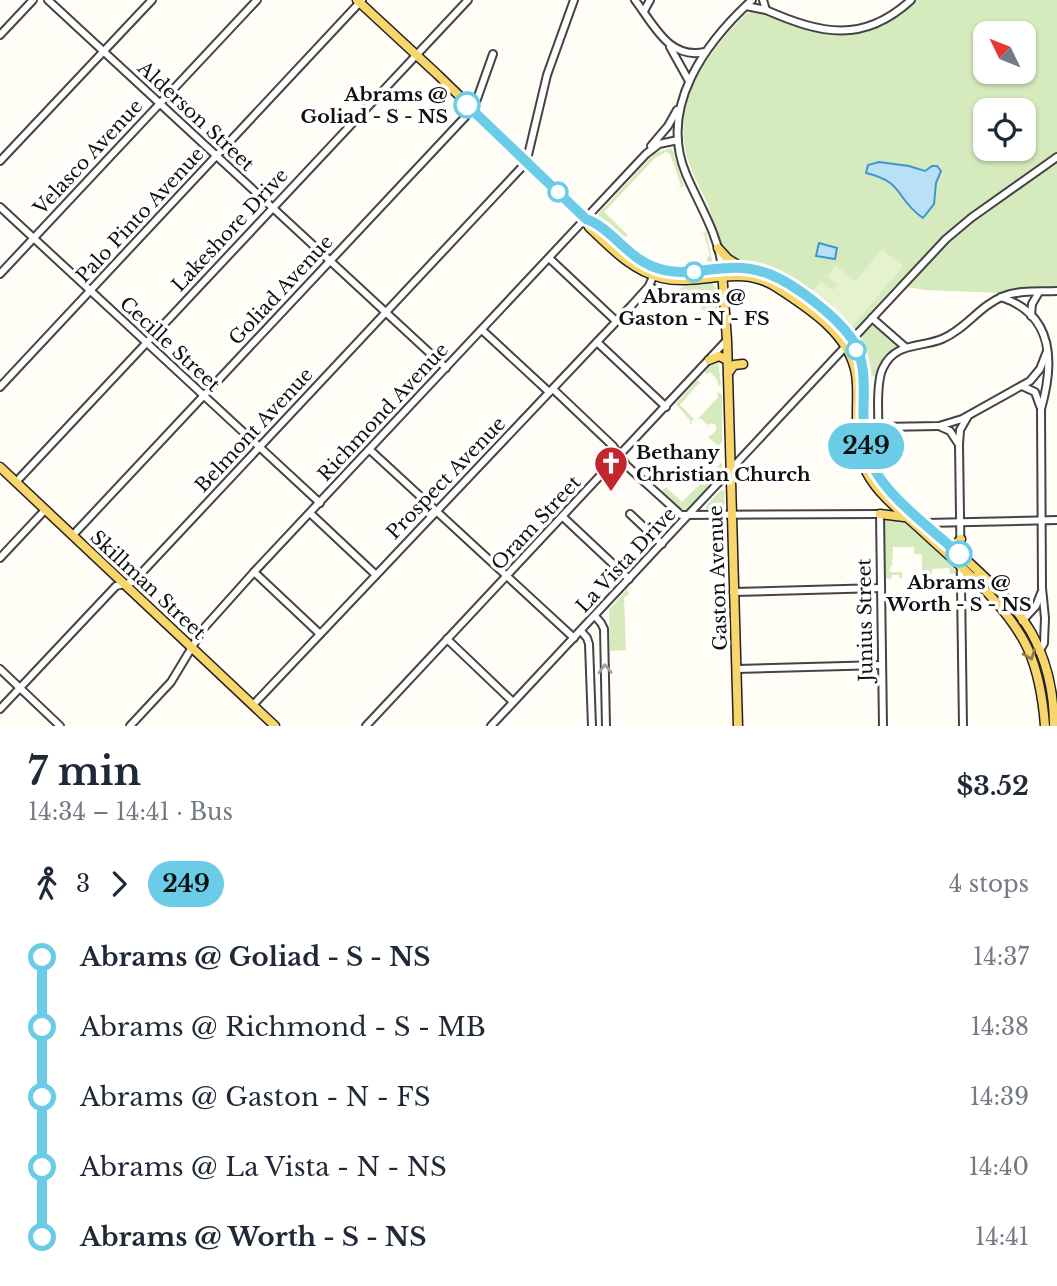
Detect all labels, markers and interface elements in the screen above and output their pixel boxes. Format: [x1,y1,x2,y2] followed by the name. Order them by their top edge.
[973,21,1036,84] north arrow
[973,21,1036,161] map controls
[132,56,259,176] street label: Alderson Street
[301,83,448,128] place label: Abrams @ Goliad - S - NS
[454,92,480,118] marker: Abrams @ Goliad - S - NS
[28,95,147,220] street label: Velasco Avenue
[973,98,1036,161] button: locate
[71,143,209,287] street label: Palo Pinto Avenue
[167,164,293,296] street label: Lakeshore Drive
[548,182,568,202] unlabelled marker
[224,230,338,350] street label: Goliad Avenue
[684,262,704,282] marker: Abrams @ Gaston - N - FS
[618,285,770,330] place label: Abrams @ Gaston - N - FS
[115,292,225,397] street label: Cecille Street
[313,338,453,486] street label: Richmond Avenue
[846,340,866,360] unlabelled marker
[190,363,318,497] street label: Belmont Avenue
[382,412,510,544] street label: Prospect Avenue
[826,423,906,469] line badge: 249
[842,431,890,460] text: 249
[636,441,811,486] place label: Bethany Christian Church
[592,444,630,493] church icon: Bethany Christian Church
[486,470,586,575] street label: Oram Street
[571,502,681,618] street label: La Vista Drive
[704,505,732,651] street label: Gaston Avenue
[86,526,211,645] street label: Skillman Street
[946,541,972,567] marker: Abrams @ Worth - S - NS
[852,557,878,685] street label: Junius Street
[885,571,1032,616] place label: Abrams @ Worth - S - NS
[1021,649,1035,661] one-way arrow
[597,664,612,675] one-way arrow
[28,748,141,795] text: 7 min
[957,770,1029,802] text: $3.52
[28,798,233,826] text: 14:34 – 14:41 · Bus
[28,865,66,903] icon: walk
[100,865,138,903] icon: forward
[162,869,210,898] text: 249
[76,870,90,898] text: 3
[949,870,1029,898] text: 4 stops
[80,941,430,973] text: Abrams @ Goliad - S - NS
[973,943,1029,971] text: 14:37
[80,1011,486,1043] text: Abrams @ Richmond - S - MB
[971,1013,1029,1041] text: 14:38
[80,1081,430,1113] text: Abrams @ Gaston - N - FS
[970,1083,1029,1111] text: 14:39
[80,1151,447,1183] text: Abrams @ La Vista - N - NS
[969,1153,1029,1181] text: 14:40
[80,1221,426,1253] text: Abrams @ Worth - S - NS
[975,1223,1029,1251] text: 14:41

